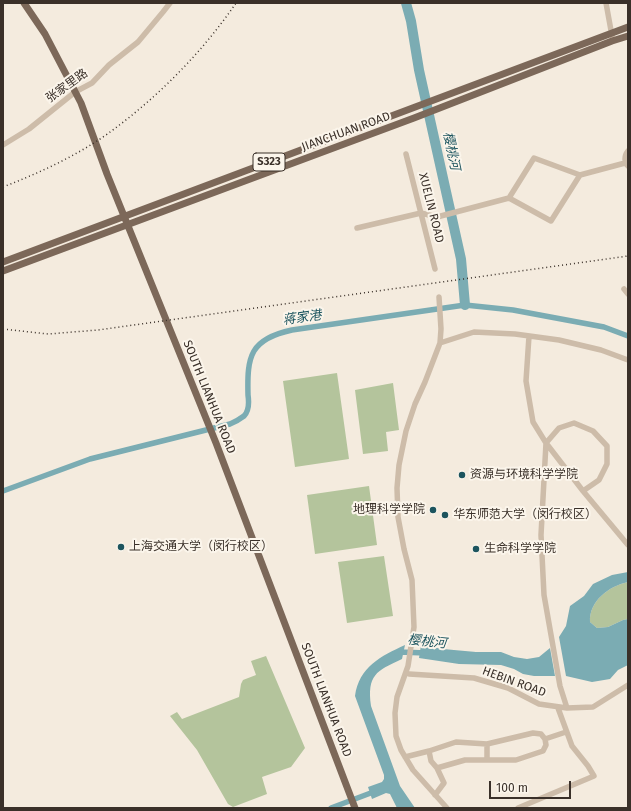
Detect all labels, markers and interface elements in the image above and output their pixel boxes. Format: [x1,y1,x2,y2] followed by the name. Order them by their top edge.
[43,66,91,106] street label: 张家里路
[300,109,392,155] street label: JIANCHUAN ROAD
[439,130,463,172] water label: 樱桃河
[253,153,285,171] road number: S323
[415,172,447,244] street label: XUELIN ROAD
[282,308,322,328] water label: 蒋家港
[180,338,238,456] street label: SOUTH LIANHUA ROAD
[470,468,578,482] place label: 资源与环境科学学院
[457,470,467,480] marker: 资源与环境科学学院
[353,503,425,517] place label: 地理科学学院
[428,505,438,515] marker: 地理科学学院
[453,508,597,522] place label: 华东师范大学（闵行校区）
[440,510,450,520] marker: 华东师范大学（闵行校区）
[129,540,273,554] place label: 上海交通大学（闵行校区）
[116,542,126,552] marker: 上海交通大学（闵行校区）
[484,542,556,556] place label: 生命科学学院
[471,544,481,554] marker: 生命科学学院
[407,632,447,652] water label: 樱桃河
[298,641,354,759] street label: SOUTH LIANHUA ROAD
[480,664,548,700] street label: HEBIN ROAD
[491,773,573,799] scale bar
[496,781,528,795] text: 100 m

